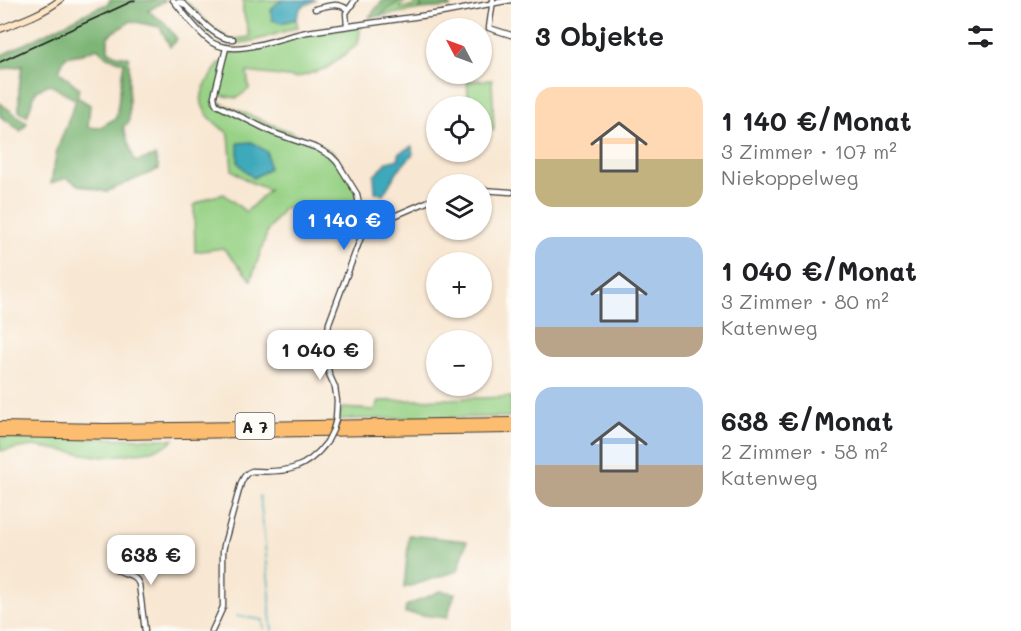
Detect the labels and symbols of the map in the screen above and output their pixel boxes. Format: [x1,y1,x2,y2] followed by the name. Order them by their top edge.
[426,18,492,84] north arrow
[289,200,399,251] pin: 1 140 €
[265,330,375,381] pin: 1 040 €
[236,413,274,439] road number: A 7
[109,535,193,586] pin: 638 €

